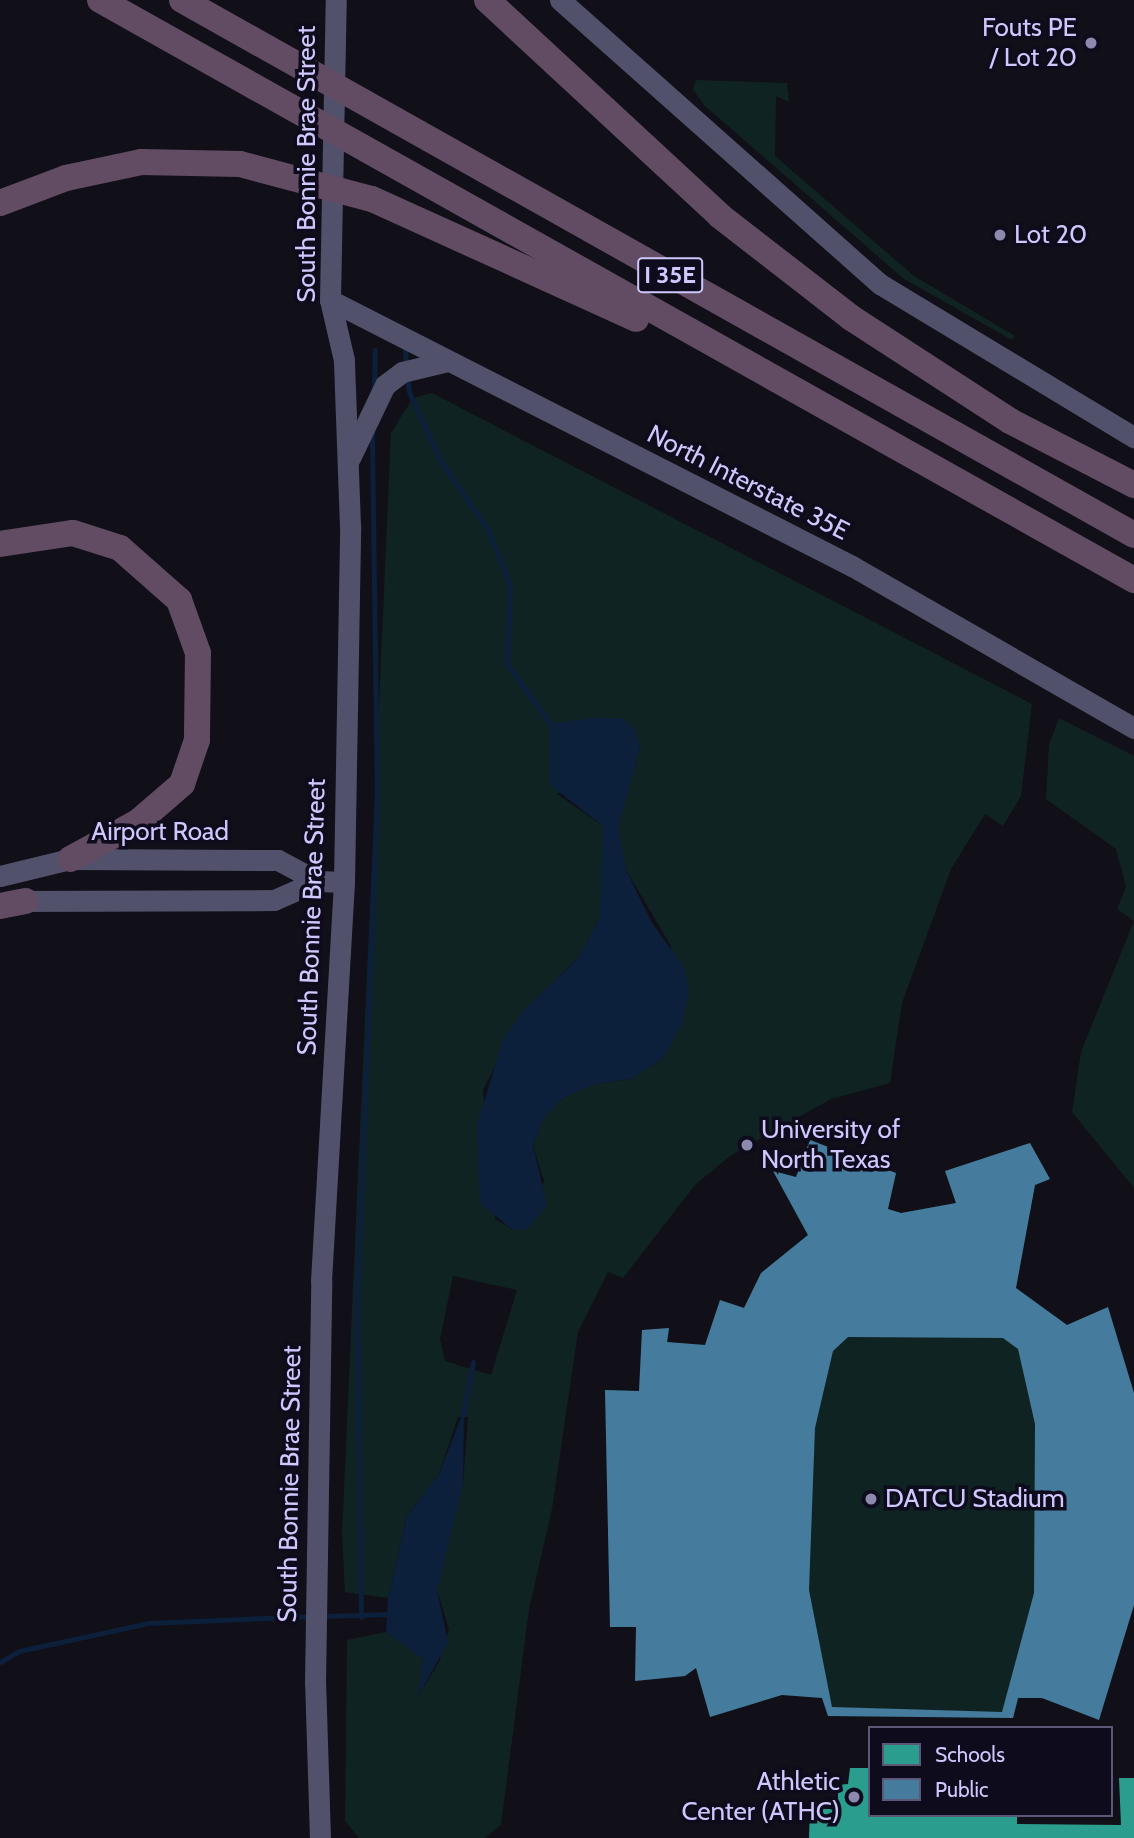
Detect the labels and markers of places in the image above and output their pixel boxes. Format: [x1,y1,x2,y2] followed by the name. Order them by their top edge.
[982,12,1077,74] place label: Fouts PE / Lot 20
[1083,35,1099,51] marker: Fouts PE / Lot 20
[1014,219,1087,251] place label: Lot 20
[992,227,1008,243] marker: Lot 20
[761,1114,900,1176] place label: University of North Texas
[739,1137,755,1153] marker: University of North Texas
[885,1483,1065,1515] place label: DATCU Stadium
[863,1491,879,1507] marker: DATCU Stadium
[682,1766,840,1828] place label: Athletic Center (ATHC)
[846,1789,862,1805] marker: Athletic Center (ATHC)

